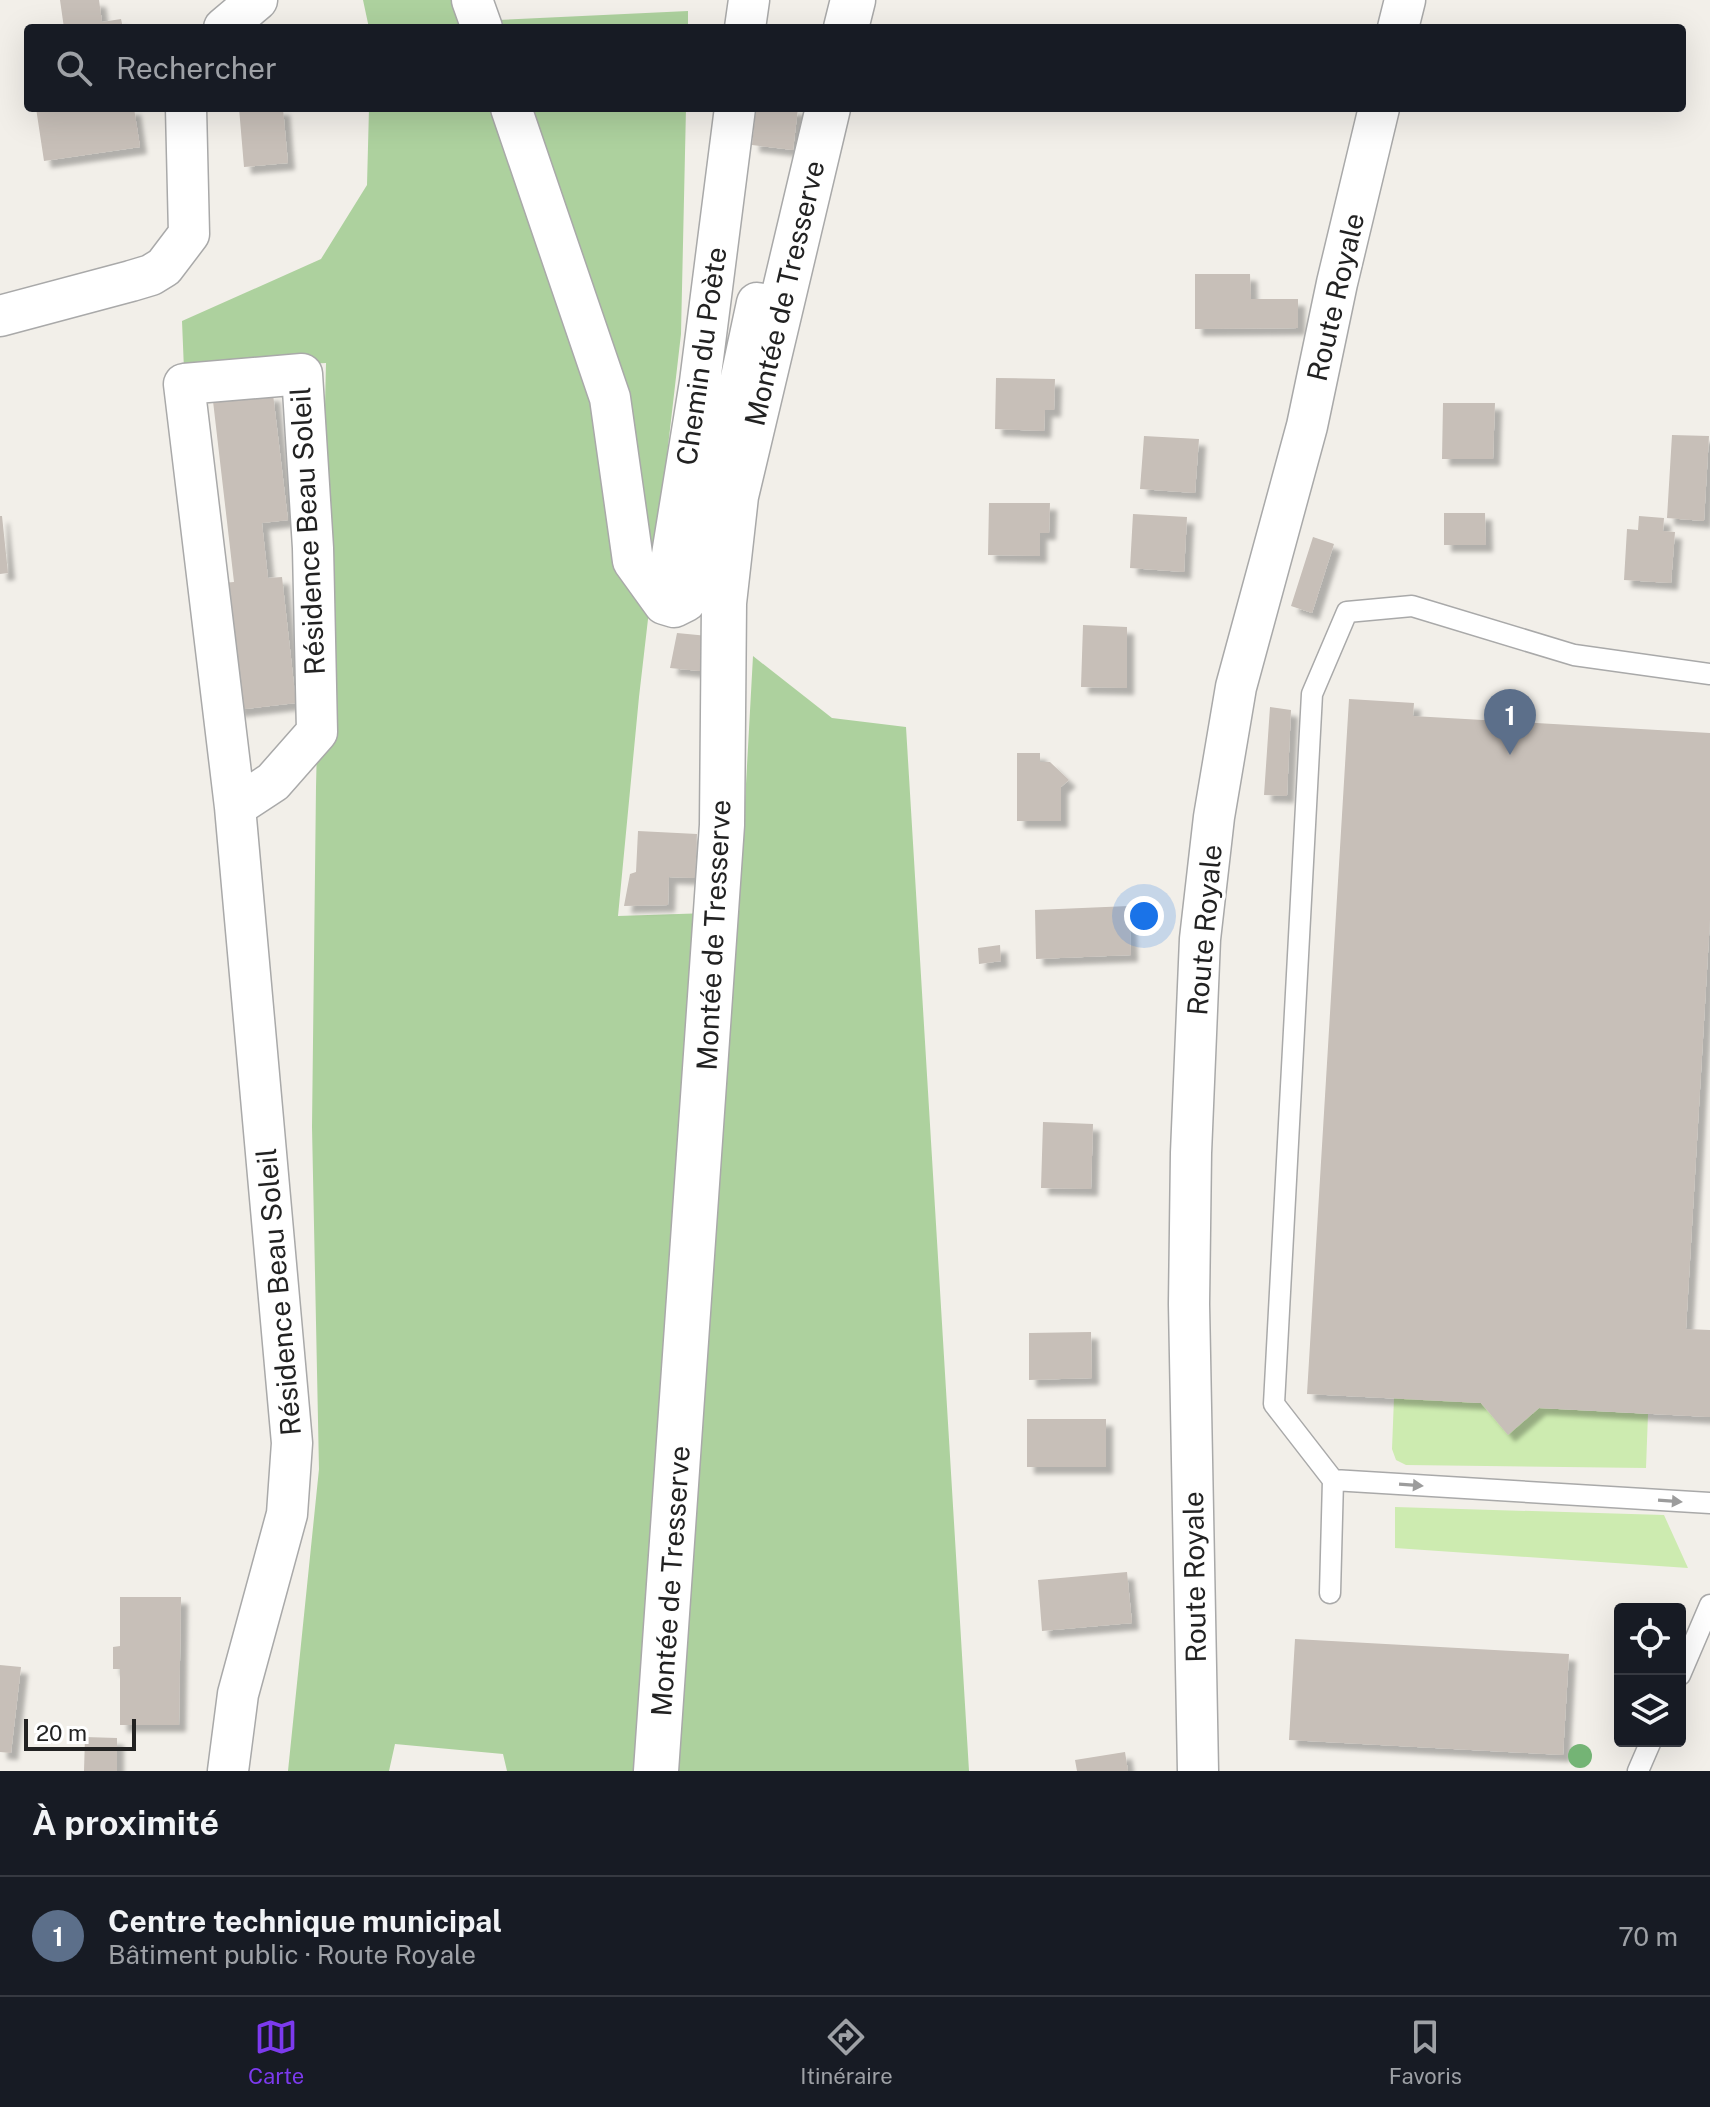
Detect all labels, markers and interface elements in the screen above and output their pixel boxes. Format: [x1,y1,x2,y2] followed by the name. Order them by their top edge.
[24,24,1686,112] search box
[52,46,96,90] icon: search
[116,50,277,86] text: Rechercher
[737,157,831,429] street label: Montée de Tresserve
[1300,210,1370,384] street label: Route Royale
[669,245,733,467] street label: Chemin du Poète
[283,386,331,676] street label: Résidence Beau Soleil
[1484,689,1536,755] pin: 1
[689,799,737,1071] street label: Montée de Tresserve
[1180,843,1228,1017] street label: Route Royale
[1124,896,1164,936] your location
[249,1147,307,1437] street label: Résidence Beau Soleil
[644,1445,696,1717] street label: Montée de Tresserve
[1399,1478,1424,1491] one-way arrow
[1176,1491,1212,1663] street label: Route Royale
[1658,1495,1683,1508] one-way arrow
[1614,1603,1686,1747] map controls
[1614,1603,1686,1675] button: locate
[1614,1675,1686,1747] button: layers
[24,1715,136,1751] scale bar
[36,1720,87,1746] text: 20 m
[32,1803,219,1843] text: À proximité
[108,1903,502,1939] text: Centre technique municipal
[52,1921,64,1952] text: 1
[1618,1921,1678,1952] text: 70 m
[108,1939,476,1970] text: Bâtiment public · Route Royale
[248,2015,304,2089] tab: Carte
[800,2015,893,2089] tab: Itinéraire
[1389,2015,1462,2089] tab: Favoris

